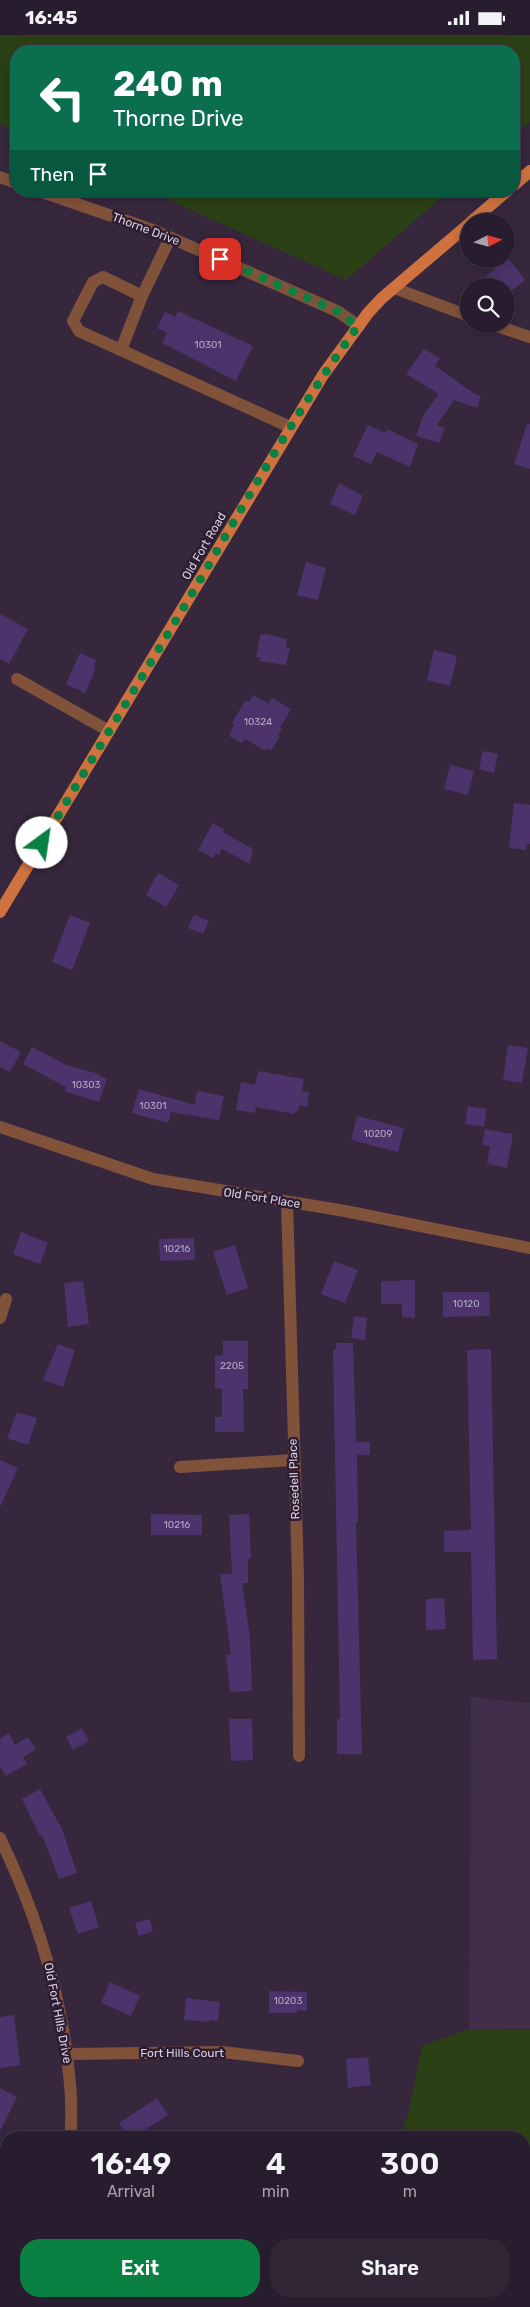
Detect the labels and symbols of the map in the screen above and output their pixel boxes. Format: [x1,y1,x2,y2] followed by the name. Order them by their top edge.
[110,210,182,248] street label: Thorne Drive
[460,213,515,267] north arrow
[199,238,241,280] pin
[194,339,222,351] house number: 10301
[179,510,229,582] street label: Old Fort Road
[244,716,272,728] house number: 10324
[15,816,67,868] position arrow
[72,1079,101,1091] house number: 10303
[139,1100,167,1112] house number: 10301
[364,1128,392,1140] house number: 10209
[223,1185,302,1211] street label: Old Fort Place
[164,1243,190,1255] house number: 10216
[452,1298,480,1310] house number: 10120
[220,1360,244,1372] house number: 2205
[286,1438,302,1520] street label: Rosedell Place
[164,1519,190,1531] house number: 10216
[41,1961,75,2065] street label: Old Fort Hills Drive
[274,1995,302,2007] house number: 10203
[140,2046,224,2060] street label: Fort Hills Court

